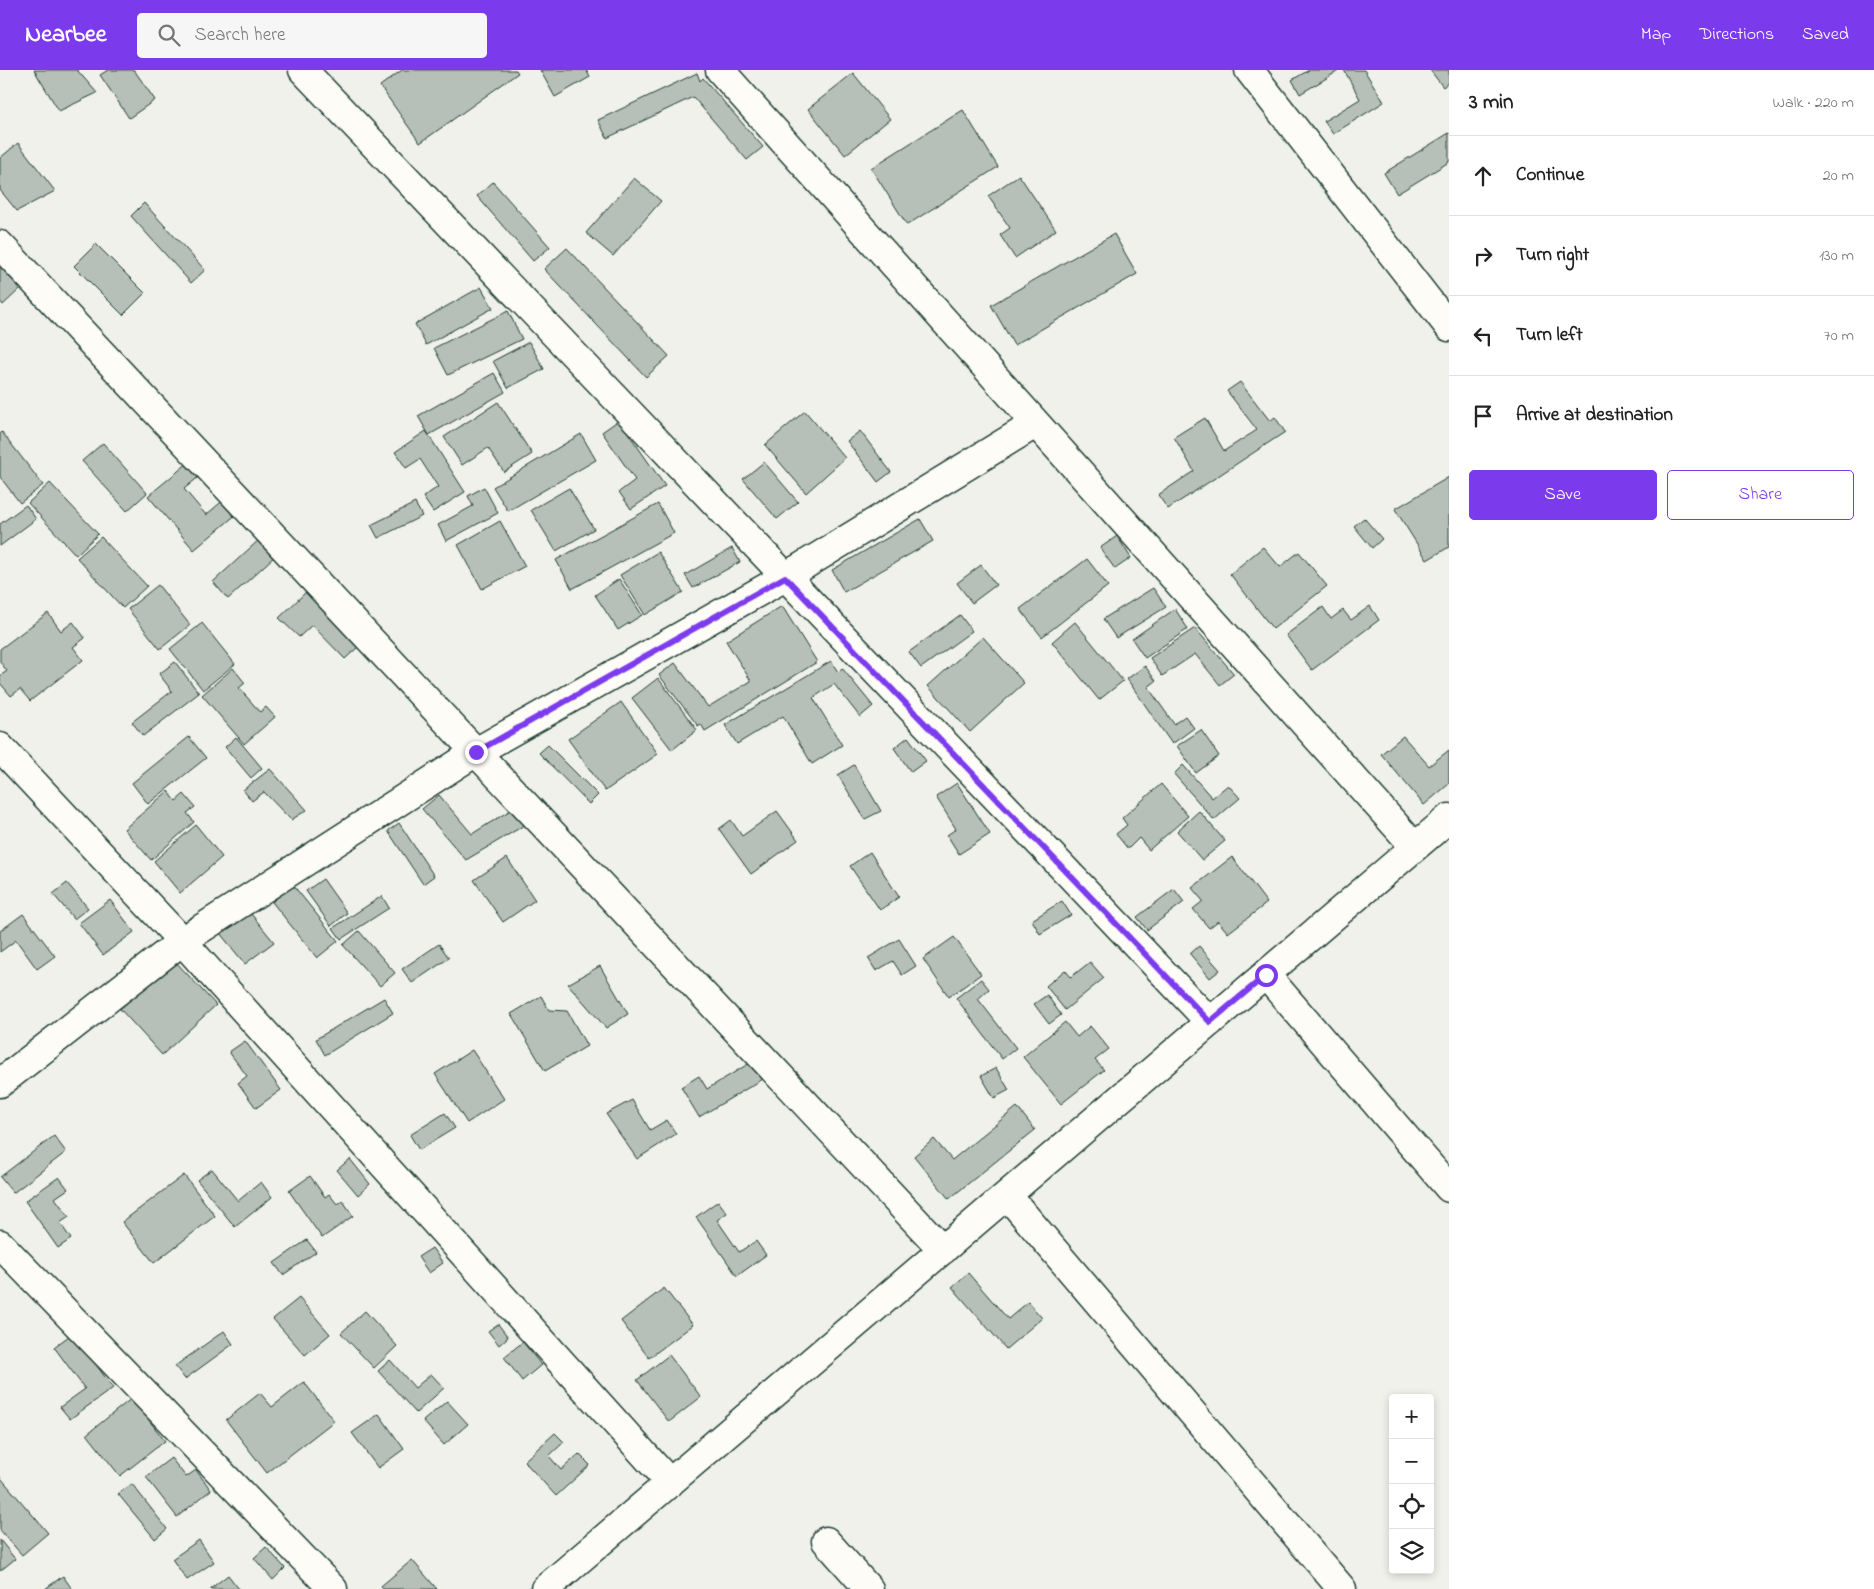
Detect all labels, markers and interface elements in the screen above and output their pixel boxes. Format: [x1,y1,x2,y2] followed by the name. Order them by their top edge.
[137,13,487,58] search box
[25,18,107,53] text: Nearbee
[155,21,183,49] icon: search
[195,22,286,49] text: Search here
[1641,22,1671,48] text: Map
[1699,22,1774,48] text: Directions
[1802,22,1849,48] text: Saved
[1469,88,1513,118] text: 3 min
[1773,91,1854,115] text: Walk · 220 m
[1469,162,1497,190] icon: ahead
[1516,162,1584,189] text: Continue
[1823,164,1854,188] text: 20 m
[1469,242,1497,270] icon: right
[1516,242,1589,269] text: Turn right
[1819,244,1854,268] text: 130 m
[1469,322,1497,350] icon: left
[1516,322,1583,349] text: Turn left
[1824,324,1854,348] text: 70 m
[1469,402,1497,430] icon: arrive
[1516,402,1673,429] text: Arrive at destination
[1469,470,1657,520] button: Save
[1667,470,1854,520] button: Share
[465,741,488,764] route end
[1255,964,1278,987] route start
[1389,1394,1434,1574] map controls
[1389,1394,1434,1439] button: +
[1389,1439,1434,1484] button: −
[1389,1484,1434,1529] button: locate
[1389,1529,1434,1574] button: layers

